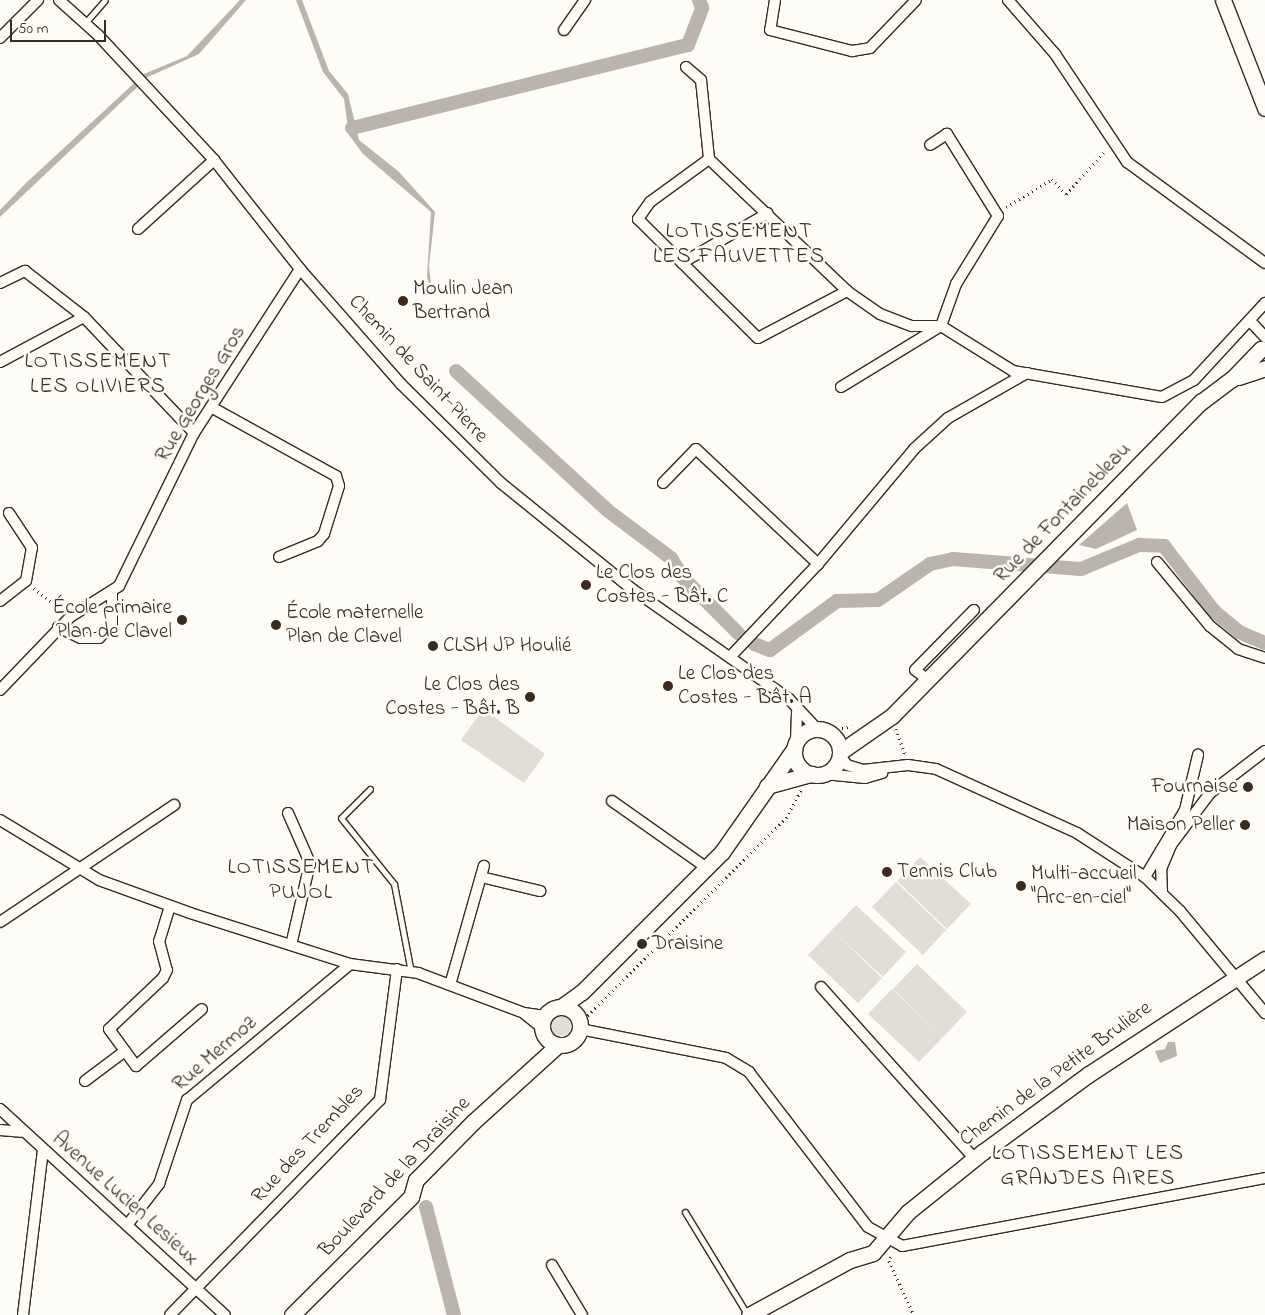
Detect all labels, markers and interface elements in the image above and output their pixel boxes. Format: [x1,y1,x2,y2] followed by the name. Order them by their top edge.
[12,10,109,42] scale bar
[18,18,48,40] text: 50 m
[651,219,827,270] district label: LOTISSEMENT LES FAUVETTES
[413,276,513,326] place label: Moulin Jean Bertrand
[343,290,493,448] street label: Chemin de Saint-Pierre
[397,295,409,307] marker: Moulin Jean Bertrand
[150,321,252,467] street label: Rue Georges Gros
[23,349,173,401] district label: LOTISSEMENT LES OLIVIERS
[989,437,1137,589] street label: Rue de Fontainebleau
[596,560,728,610] place label: Le Clos des Costes - Bât. C
[580,579,592,591] marker: Le Clos des Costes - Bât. C
[52,595,172,645] place label: École primaire Plan de Clavel
[286,600,423,650] place label: École maternelle Plan de Clavel
[176,614,188,626] marker: École primaire Plan de Clavel
[270,619,282,631] marker: École maternelle Plan de Clavel
[443,633,571,659] place label: CLSH JP Houlié
[427,640,439,652] marker: CLSH JP Houlié
[678,661,812,711] place label: Le Clos des Costes - Bât. A
[385,672,520,722] place label: Le Clos des Costes - Bât. B
[662,680,674,692] marker: Le Clos des Costes - Bât. A
[524,691,536,703] marker: Le Clos des Costes - Bât. B
[1151,774,1238,800] place label: Fournaise
[1242,781,1254,793] marker: Fournaise
[1127,812,1235,838] place label: Maison Peller
[1239,819,1251,831] marker: Maison Peller
[226,855,376,906] district label: LOTISSEMENT PUJOL
[897,859,997,885] place label: Tennis Club
[1031,861,1137,911] place label: Multi-accueil "Arc-en-ciel"
[881,866,893,878] marker: Tennis Club
[1015,880,1027,892] marker: Multi-accueil "Arc-en-ciel"
[652,931,723,957] place label: Draisine
[636,938,648,950] marker: Draisine
[955,996,1157,1152] street label: Chemin de la Petite Brulière
[168,1011,262,1097] street label: Rue Mermoz
[246,1079,370,1209] street label: Rue des Trembles
[314,1091,476,1263] street label: Boulevard de la Draisine
[47,1127,203,1271] street label: Avenue Lucien Lesieux
[990,1141,1186,1192] district label: LOTISSEMENT LES GRANDES AIRES

